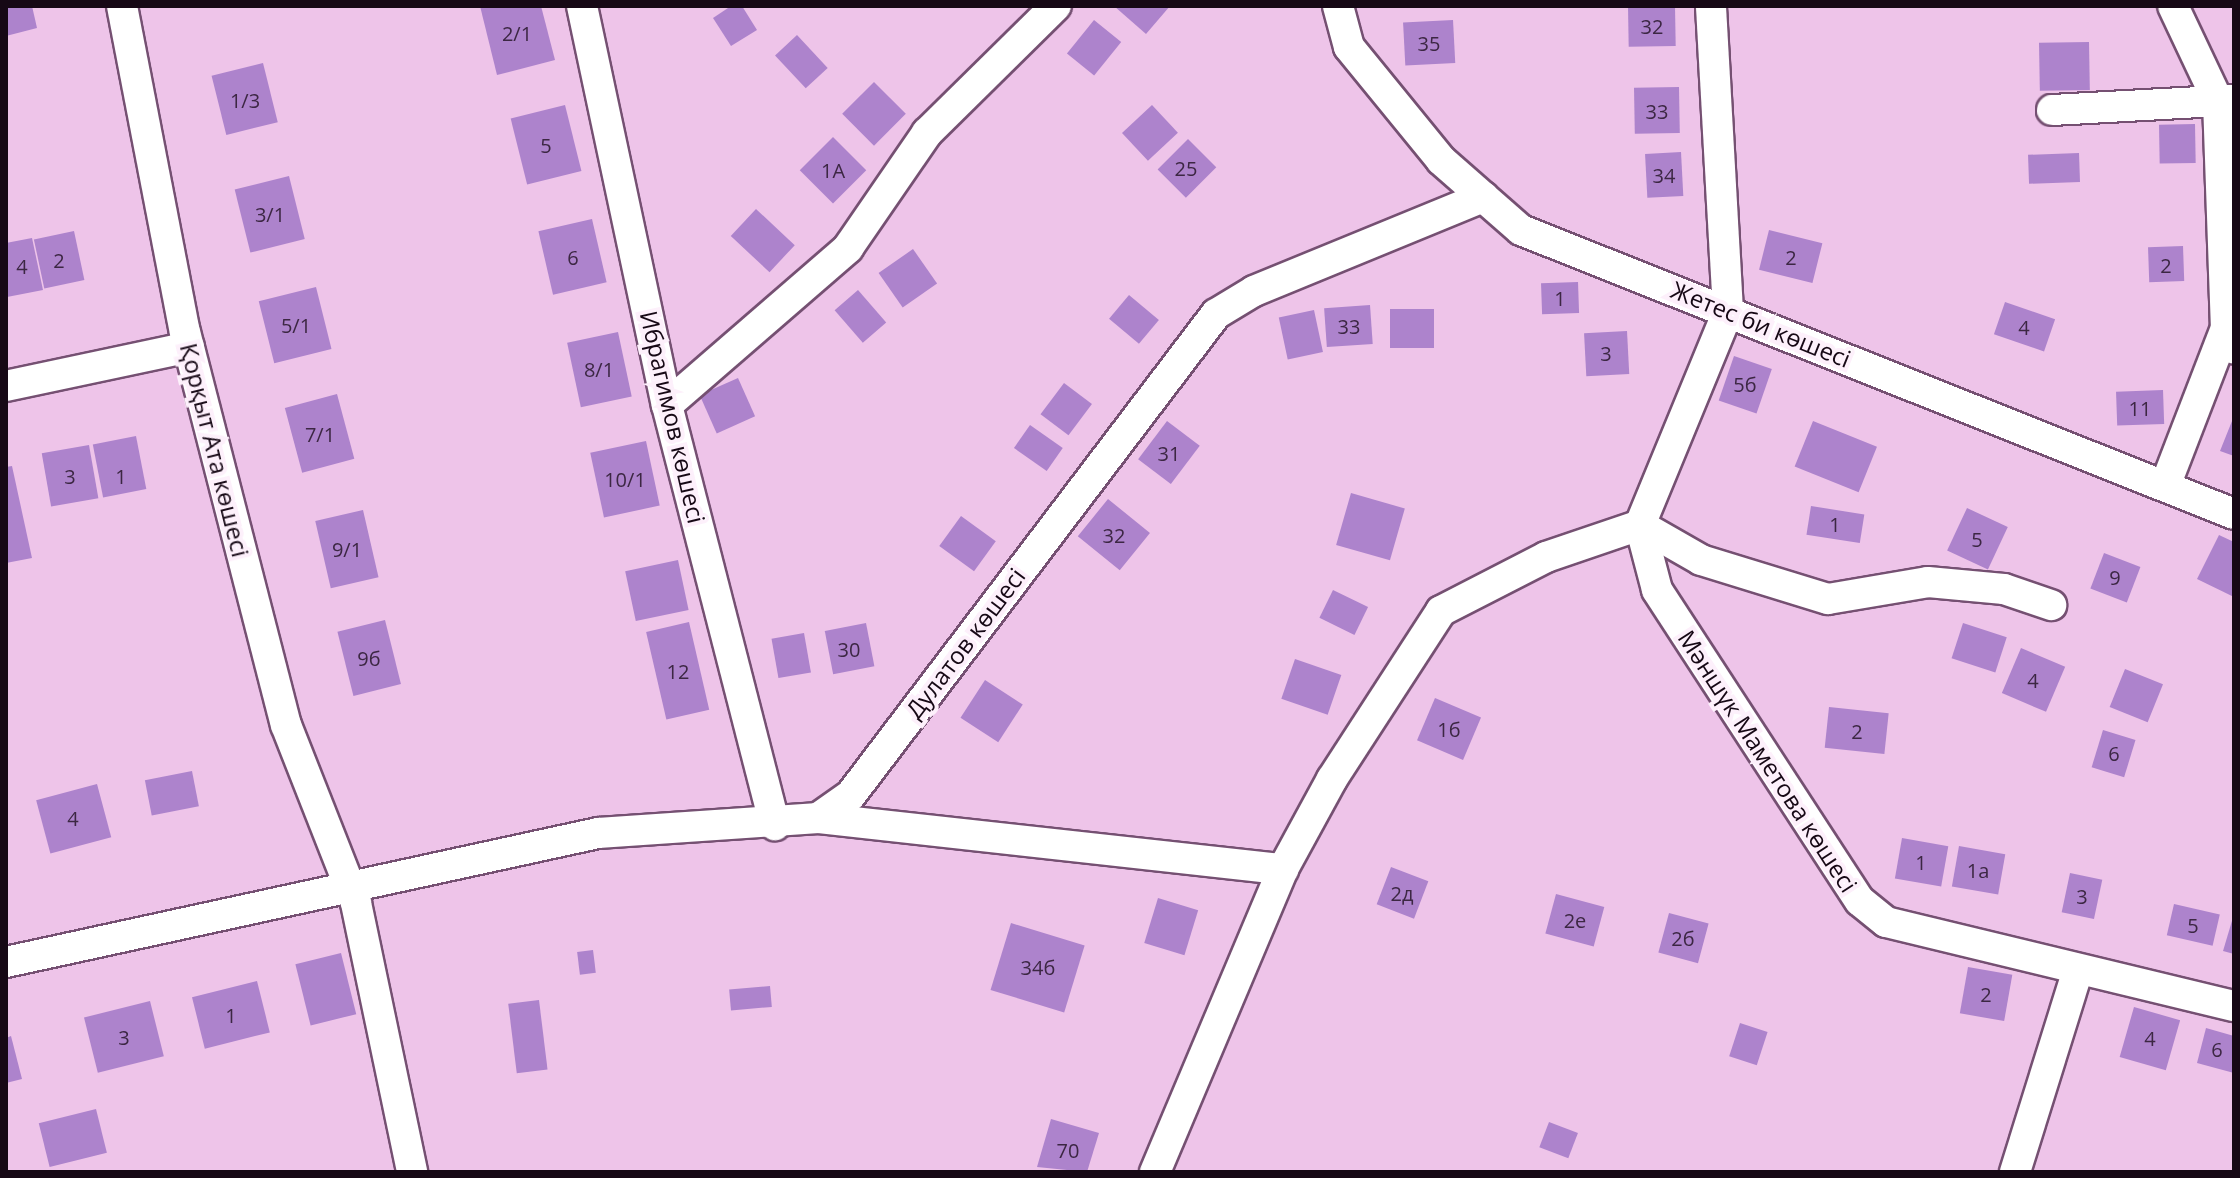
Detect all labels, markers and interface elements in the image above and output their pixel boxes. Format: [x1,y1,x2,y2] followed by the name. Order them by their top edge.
[1641,14,1663,38] house number: 32
[502,21,532,45] house number: 2/1
[1418,31,1440,55] house number: 35
[230,88,260,112] house number: 1/3
[1646,99,1668,123] house number: 33
[540,133,552,157] house number: 5
[1175,156,1197,180] house number: 25
[821,158,845,182] house number: 1А
[1653,163,1675,187] house number: 34
[255,202,285,226] house number: 3/1
[567,245,579,269] house number: 6
[1785,245,1797,269] house number: 2
[53,248,65,272] house number: 2
[2160,253,2172,277] house number: 2
[16,254,28,278] house number: 4
[1667,275,1855,373] street label: Жетес би көшесі
[1554,286,1566,310] house number: 1
[635,308,711,526] street label: Ибрагимов көшесі
[281,313,311,337] house number: 5/1
[1338,314,1360,338] house number: 33
[2018,315,2030,339] house number: 4
[175,340,255,560] street label: Қорқыт Ата көшесі
[1600,341,1612,365] house number: 3
[584,357,614,381] house number: 8/1
[1733,372,1757,396] house number: 5б
[2129,396,2151,420] house number: 11
[305,422,335,446] house number: 7/1
[1158,441,1180,465] house number: 31
[64,464,76,488] house number: 3
[115,464,127,488] house number: 1
[604,467,646,491] house number: 10/1
[1829,512,1841,536] house number: 1
[1103,523,1125,547] house number: 32
[1971,527,1983,551] house number: 5
[332,537,362,561] house number: 9/1
[899,562,1031,724] street label: Дулатов көшесі
[2109,565,2121,589] house number: 9
[1672,625,1864,897] street label: Мәншүк Маметова көшесі
[838,637,860,661] house number: 30
[357,646,381,670] house number: 9б
[667,659,689,683] house number: 12
[2027,668,2039,692] house number: 4
[1437,717,1461,741] house number: 1б
[1851,719,1863,743] house number: 2
[2108,741,2120,765] house number: 6
[67,806,79,830] house number: 4
[1915,850,1927,874] house number: 1
[1967,858,1989,882] house number: 1а
[1391,881,1413,905] house number: 2д
[2076,884,2088,908] house number: 3
[1564,908,1586,932] house number: 2е
[2187,913,2199,937] house number: 5
[1671,926,1695,950] house number: 2б
[1021,955,1055,979] house number: 34б
[1980,982,1992,1006] house number: 2
[225,1003,237,1027] house number: 1
[118,1025,130,1049] house number: 3
[2144,1026,2156,1050] house number: 4
[2211,1037,2223,1061] house number: 6
[1057,1138,1079,1162] house number: 70

